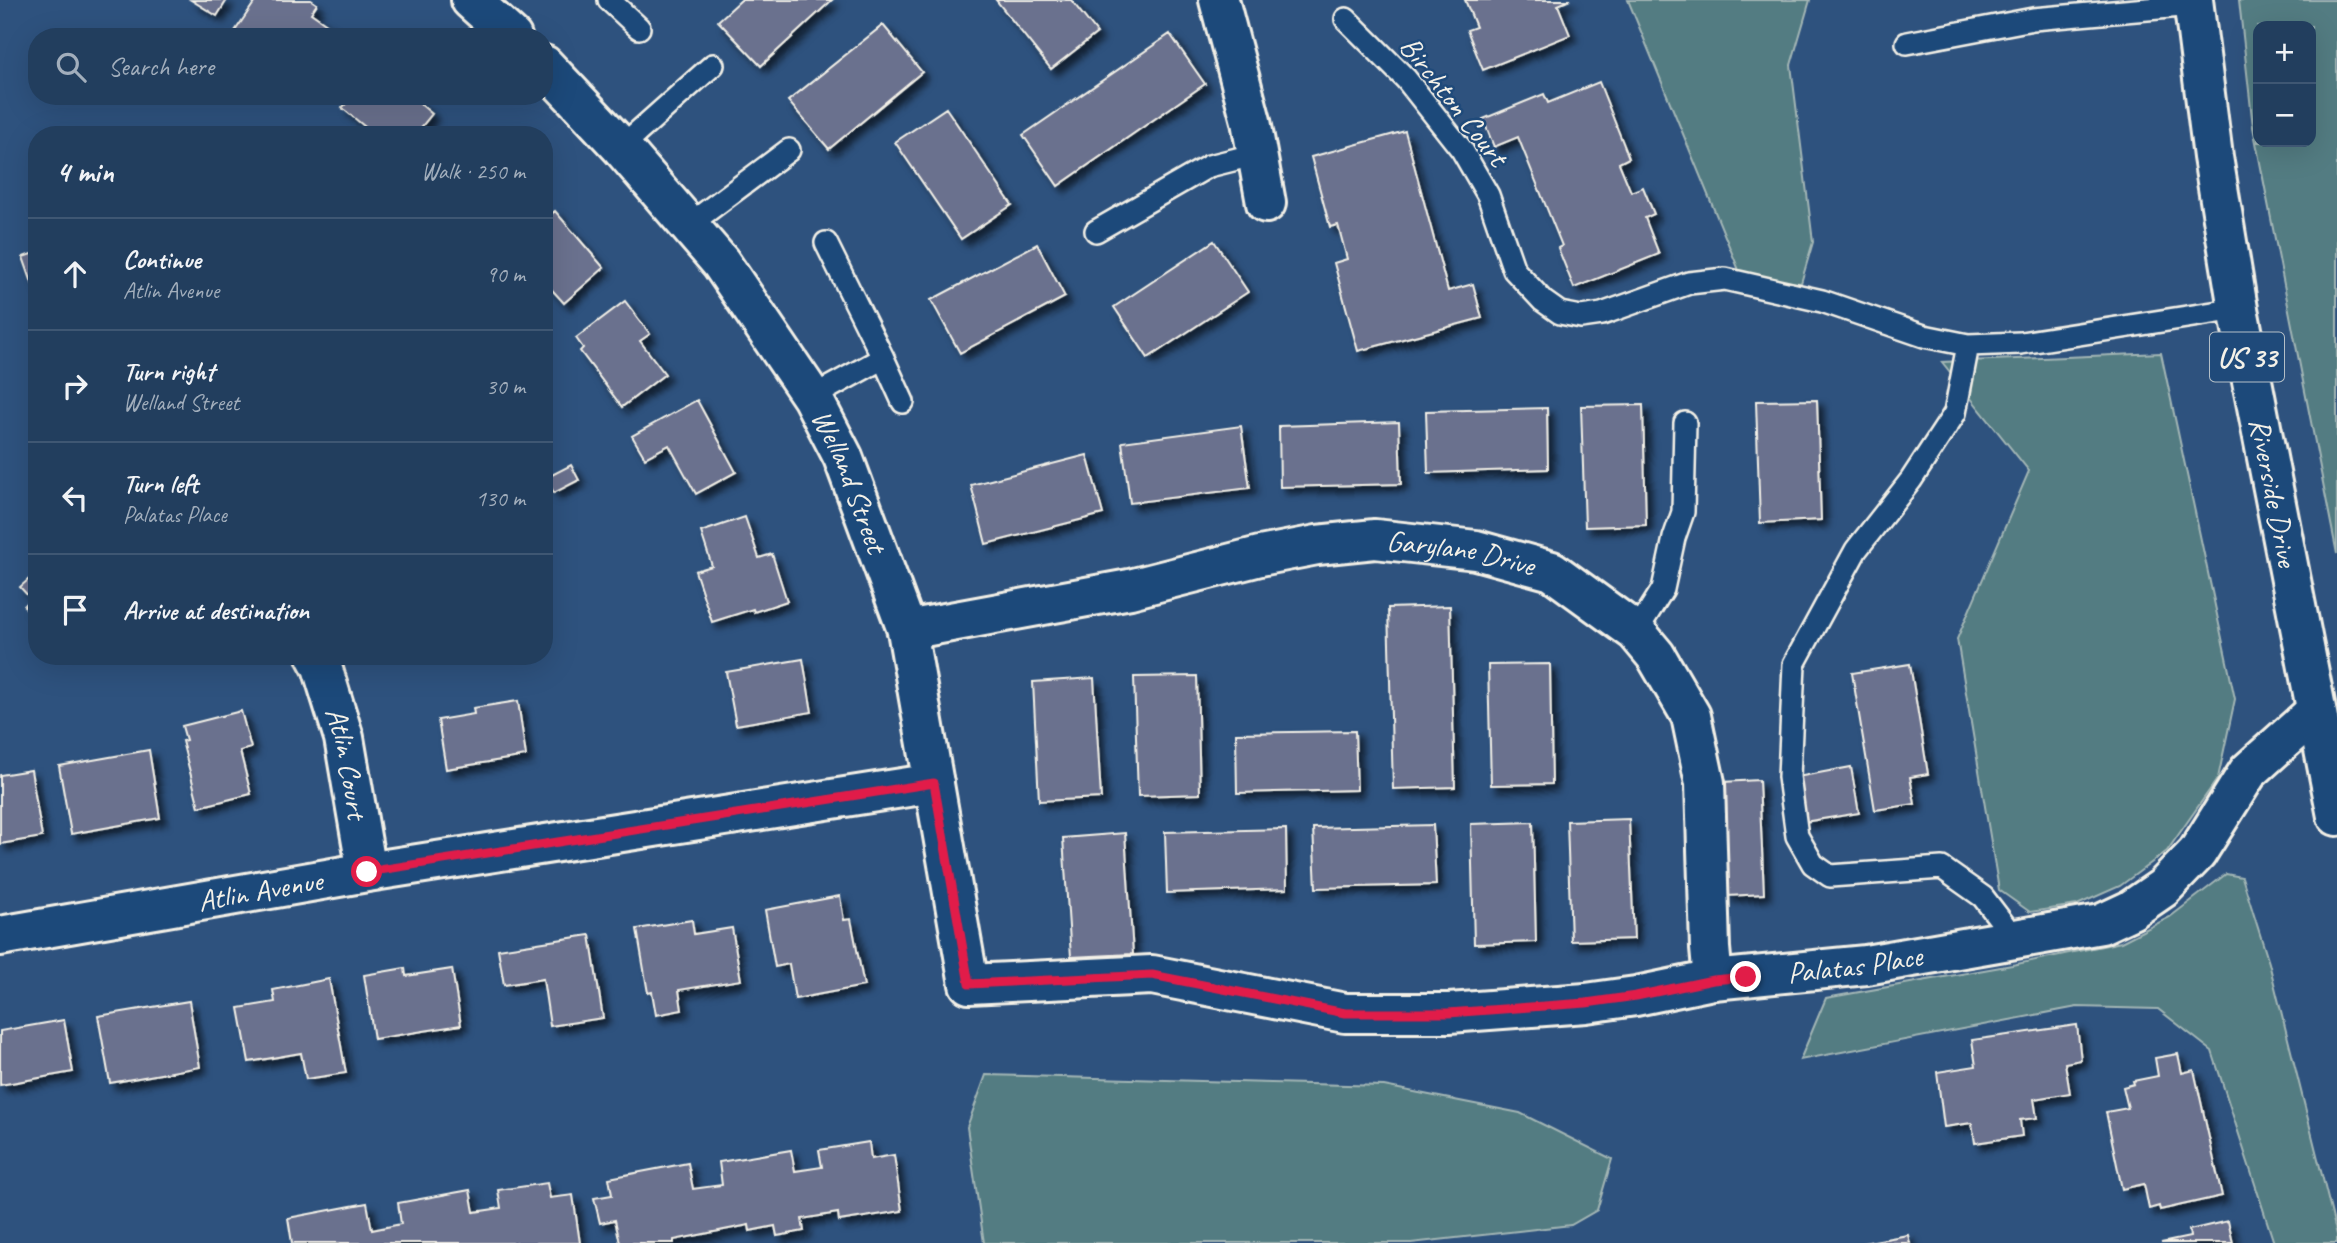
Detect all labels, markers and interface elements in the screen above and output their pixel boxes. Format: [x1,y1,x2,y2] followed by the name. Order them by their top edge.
[2253,21,2316,147] map controls
[2253,21,2316,84] button: +
[28,28,553,105] search box
[1392,28,1518,176] street label: Birchton Court
[52,48,90,86] icon: search
[108,50,214,83] text: Search here
[2253,84,2316,147] button: −
[56,153,113,191] text: 4 min
[421,157,525,186] text: Walk · 250 m
[123,243,201,276] text: Continue
[56,255,94,293] icon: ahead
[486,260,525,289] text: 90 m
[123,276,219,305] text: Atlin Avenue
[2210,332,2284,382] road number: US 33
[123,355,214,388] text: Turn right
[56,367,94,405] icon: right
[486,372,525,401] text: 30 m
[123,388,239,417] text: Welland Street
[803,403,897,561] street label: Welland Street
[2241,415,2307,572] street label: Riverside Drive
[123,467,198,500] text: Turn left
[56,479,94,517] icon: left
[476,484,525,513] text: 130 m
[123,500,227,529] text: Palatas Place
[1385,521,1541,585] street label: Garylane Drive
[56,591,94,629] icon: arrive
[123,594,309,627] text: Arrive at destination
[317,702,377,825] street label: Atlin Court
[351,856,382,887] route start
[195,861,327,920] street label: Atlin Avenue
[1786,936,1927,992] street label: Palatas Place
[1730,961,1761,992] route end

